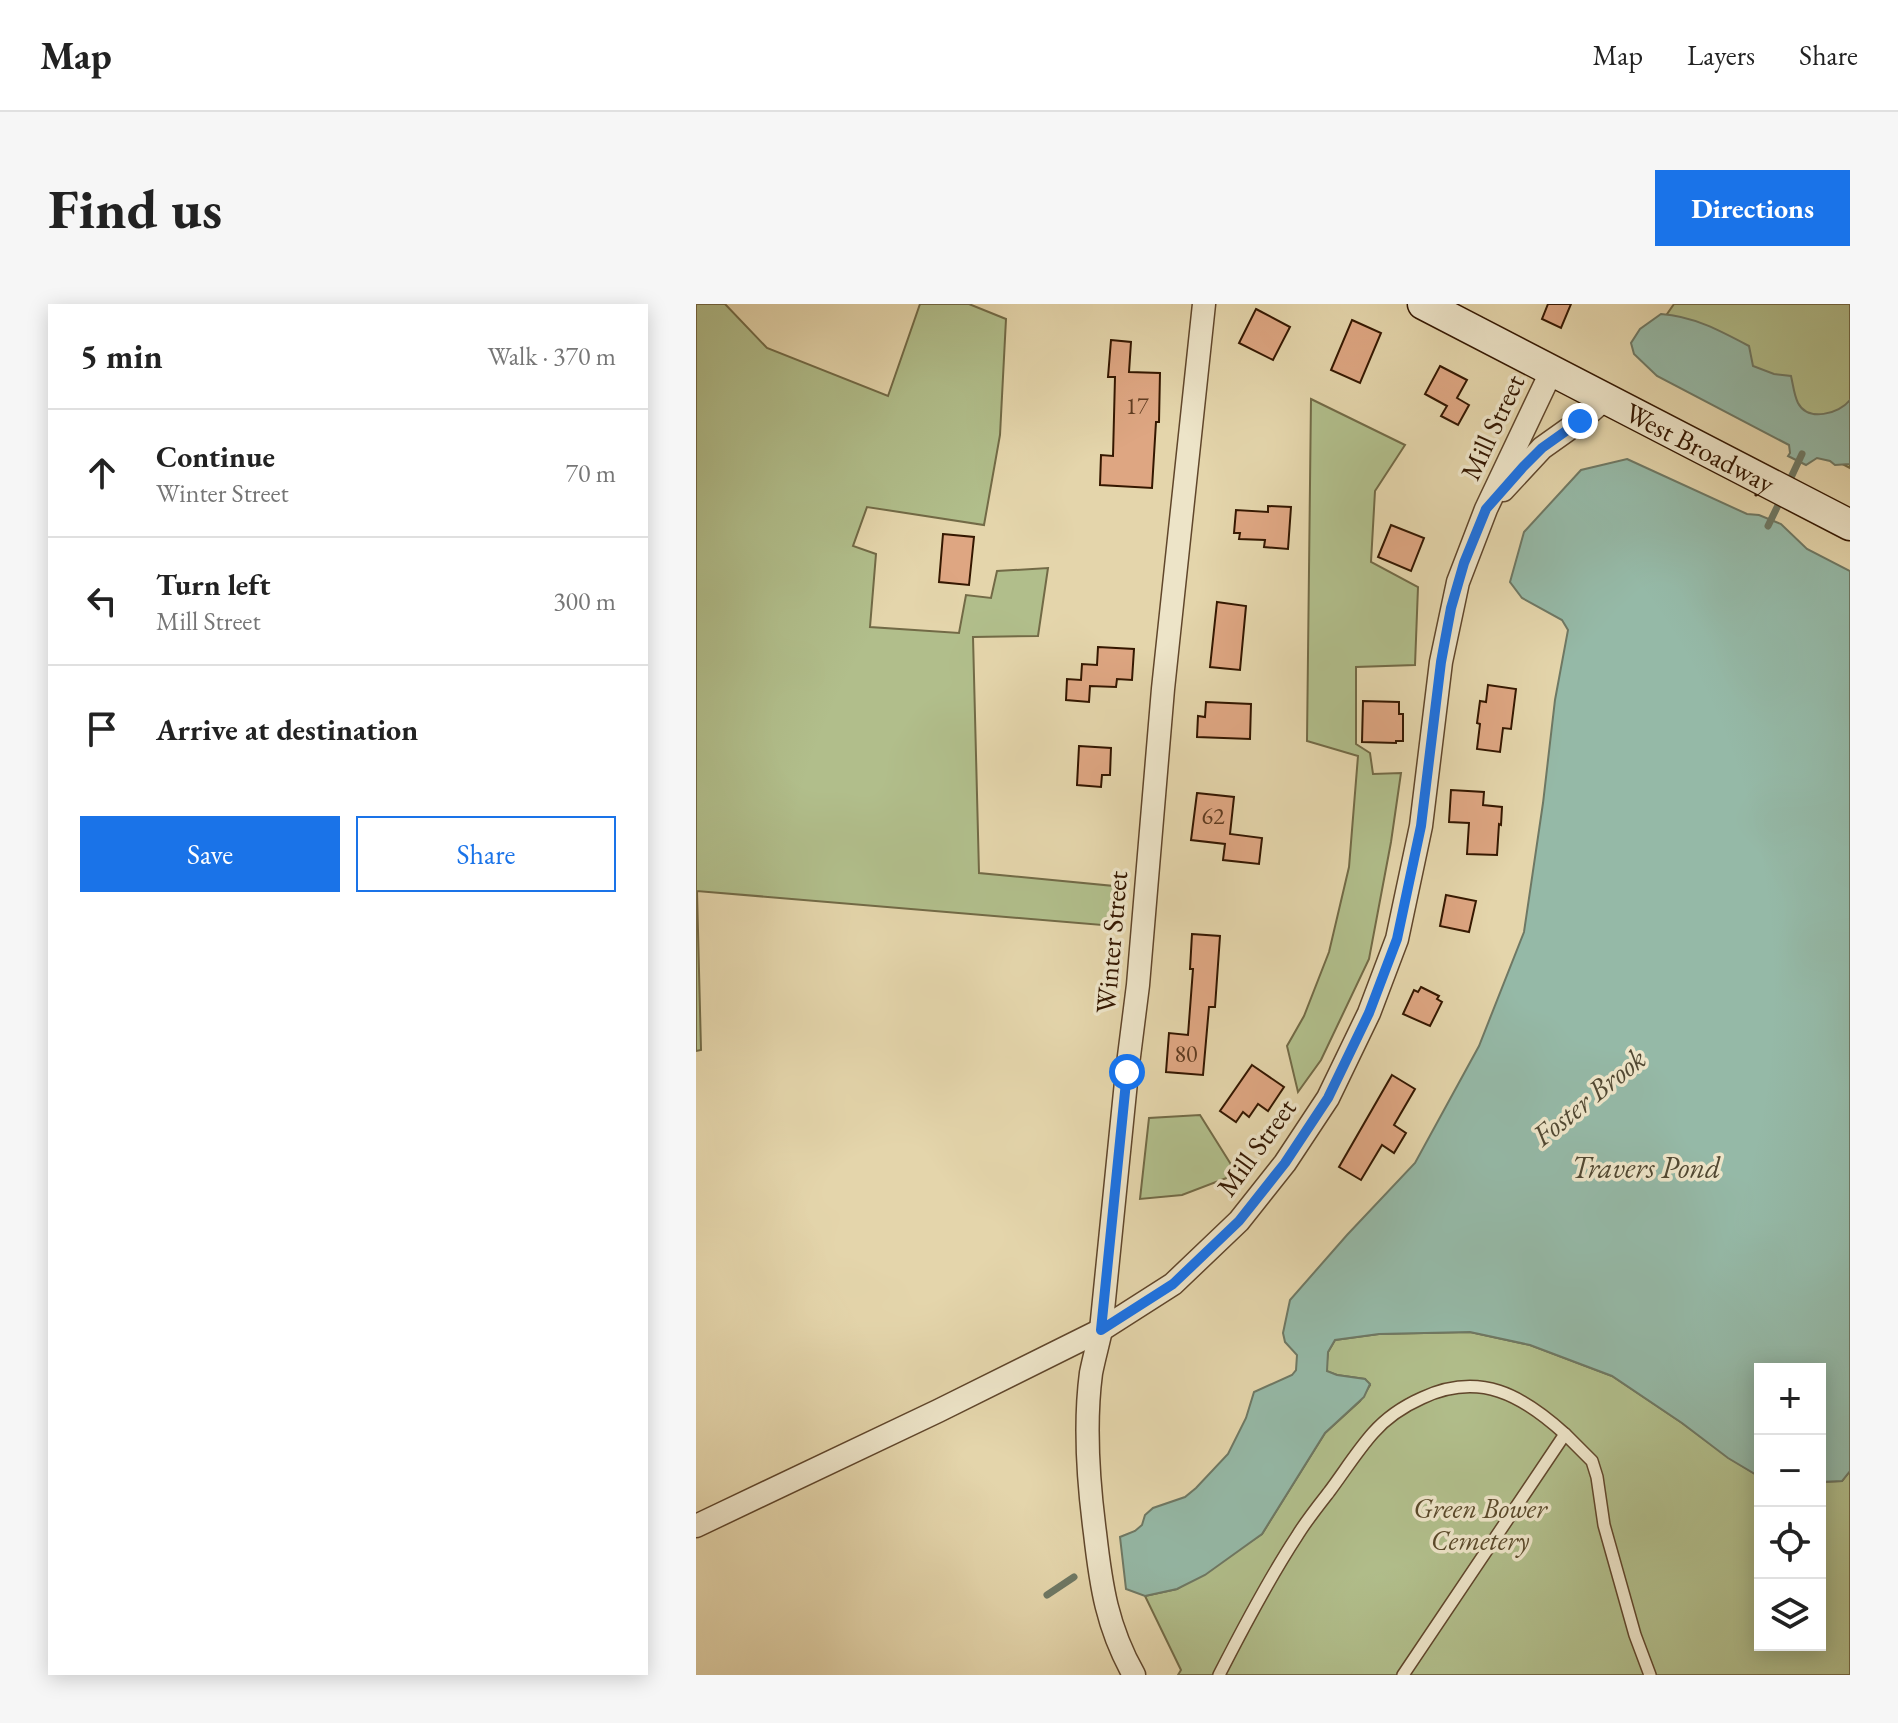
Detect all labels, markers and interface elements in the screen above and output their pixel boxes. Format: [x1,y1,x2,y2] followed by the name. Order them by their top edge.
[40,31,112,80] text: Map
[1593,37,1643,73] text: Map
[1687,37,1755,73] text: Layers
[1799,37,1858,73] text: Share
[1655,170,1850,246] button: Directions
[48,172,222,245] text: Find us
[80,334,163,378] text: 5 min
[488,339,616,373] text: Walk · 370 m
[1452,368,1532,486] street label: Mill Street
[1125,390,1149,421] house number: 17
[1619,394,1782,501] street label: West Broadway
[1562,403,1598,439] route end
[156,437,275,476] text: Continue
[80,451,124,495] icon: ahead
[566,456,616,490] text: 70 m
[156,476,289,510] text: Winter Street
[156,565,270,604] text: Turn left
[80,579,124,623] icon: left
[553,584,616,618] text: 300 m
[156,604,261,638] text: Mill Street
[80,707,124,751] icon: arrive
[156,710,418,749] text: Arrive at destination
[1201,800,1225,831] house number: 62
[80,816,340,892] button: Save
[356,816,616,892] button: Share
[1087,869,1135,1015] street label: Winter Street
[1174,1038,1198,1069] house number: 80
[1523,1039,1654,1155] water label: Foster Brook
[1109,1054,1145,1090] route start
[1208,1091,1304,1203] street label: Mill Street
[1571,1148,1721,1187] water label: Travers Pond
[1754,1363,1826,1651] map controls
[1754,1363,1826,1435] button: +
[1754,1435,1826,1507] button: −
[1413,1490,1548,1558] park label: Green Bower Cemetery
[1754,1507,1826,1579] button: locate
[1754,1579,1826,1651] button: layers

